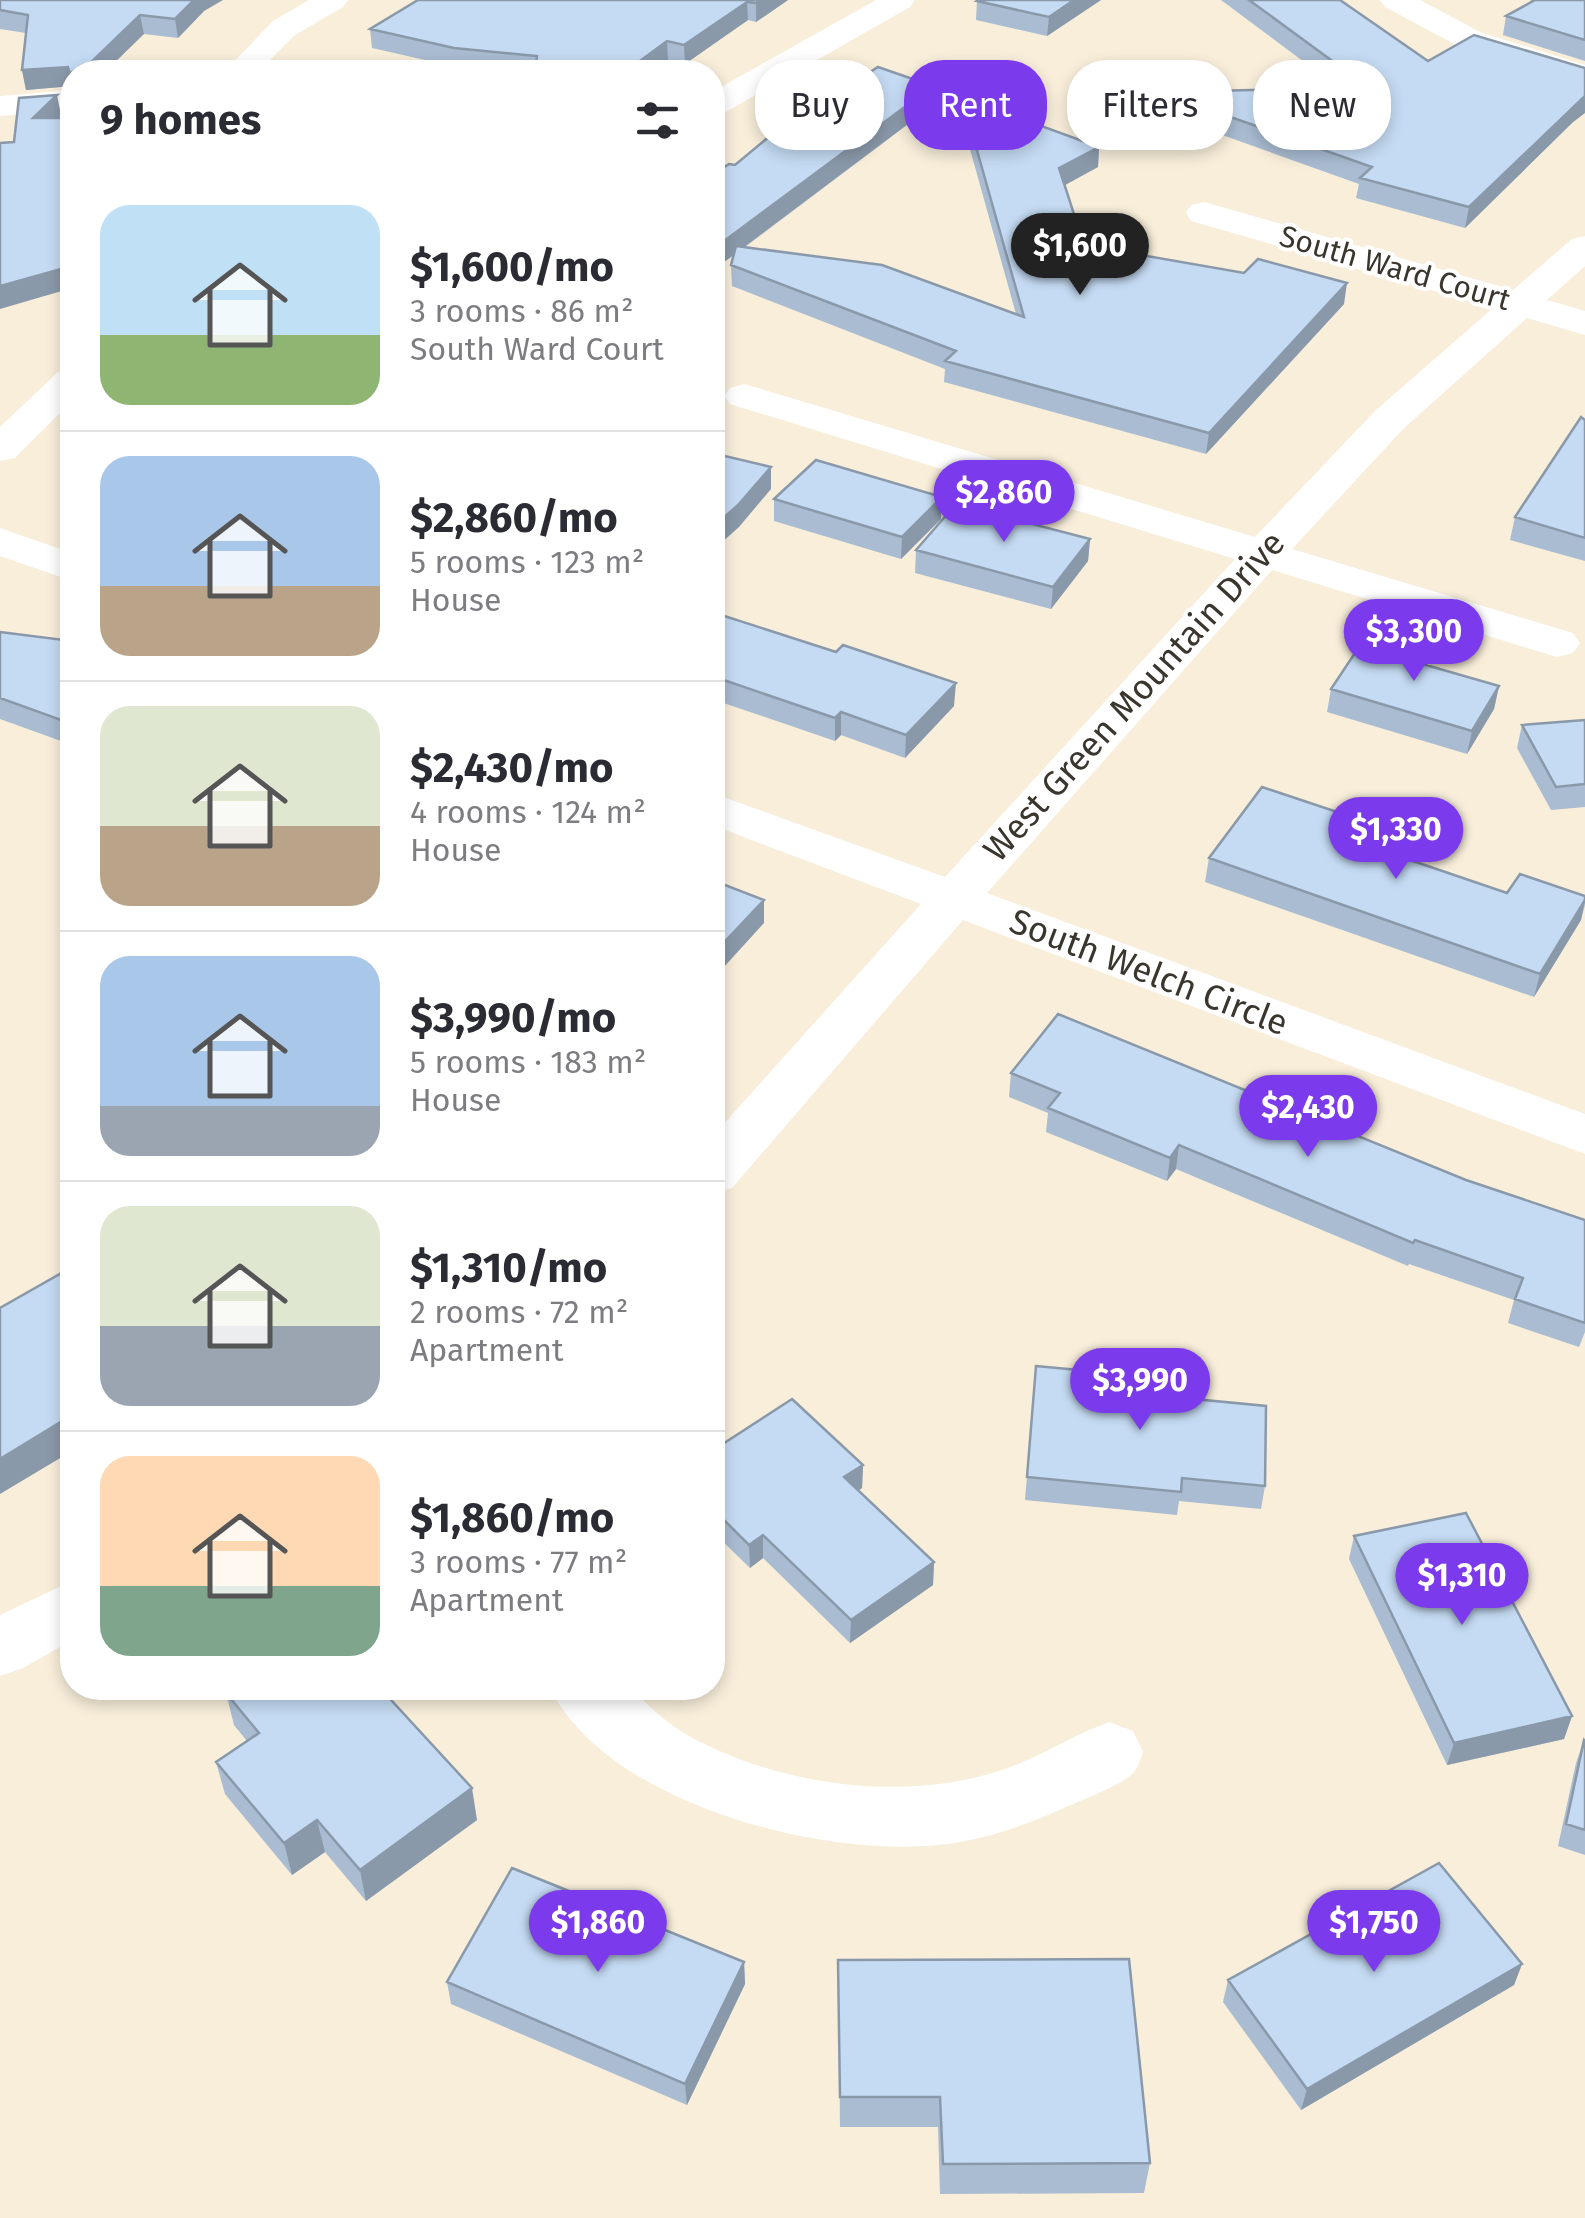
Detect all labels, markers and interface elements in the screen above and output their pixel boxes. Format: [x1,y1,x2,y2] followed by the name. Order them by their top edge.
[755,60,884,150] chip: Buy
[904,60,1047,150] chip: Rent
[1067,60,1233,150] chip: Filters
[1253,60,1391,150] chip: New
[630,93,685,148] icon: filters
[100,95,261,145] text: 9 homes
[999,213,1161,298] pin: $1,600
[1276,218,1515,318] street label: South Ward Court
[1033,226,1127,264] text: $1,600
[410,242,614,292] text: $1,600/mo
[180,245,300,365] icon: home
[410,292,633,330] text: 3 rooms · 86 m²
[410,330,664,368] text: South Ward Court
[923,460,1085,545] pin: $2,860
[956,473,1052,511] text: $2,860
[410,493,618,543] text: $2,860/mo
[180,496,300,616] icon: home
[974,522,1294,870] street label: West Green Mountain Drive
[410,543,644,581] text: 5 rooms · 123 m²
[410,581,501,619] text: House
[1333,599,1495,684] pin: $3,300
[1366,612,1462,650] text: $3,300
[410,743,614,793] text: $2,430/mo
[180,746,300,866] icon: home
[410,793,646,831] text: 4 rooms · 124 m²
[1315,797,1477,882] pin: $1,330
[1350,810,1442,848] text: $1,330
[410,831,501,869] text: House
[1004,900,1294,1044] street label: South Welch Circle
[410,993,616,1043] text: $3,990/mo
[180,996,300,1116] icon: home
[410,1043,646,1081] text: 5 rooms · 183 m²
[1227,1075,1389,1160] pin: $2,430
[410,1081,501,1119] text: House
[1261,1088,1355,1126] text: $2,430
[410,1243,607,1293] text: $1,310/mo
[180,1246,300,1366] icon: home
[410,1293,628,1331] text: 2 rooms · 72 m²
[410,1331,564,1369] text: Apartment
[1059,1348,1221,1433] pin: $3,990
[1092,1361,1188,1399] text: $3,990
[410,1493,614,1543] text: $1,860/mo
[180,1496,300,1616] icon: home
[410,1543,627,1581] text: 3 rooms · 77 m²
[1381,1543,1543,1628] pin: $1,310
[1418,1556,1506,1594] text: $1,310
[410,1581,564,1619] text: Apartment
[517,1890,679,1975] pin: $1,860
[1293,1890,1455,1975] pin: $1,750
[551,1903,645,1941] text: $1,860
[1329,1903,1419,1941] text: $1,750

